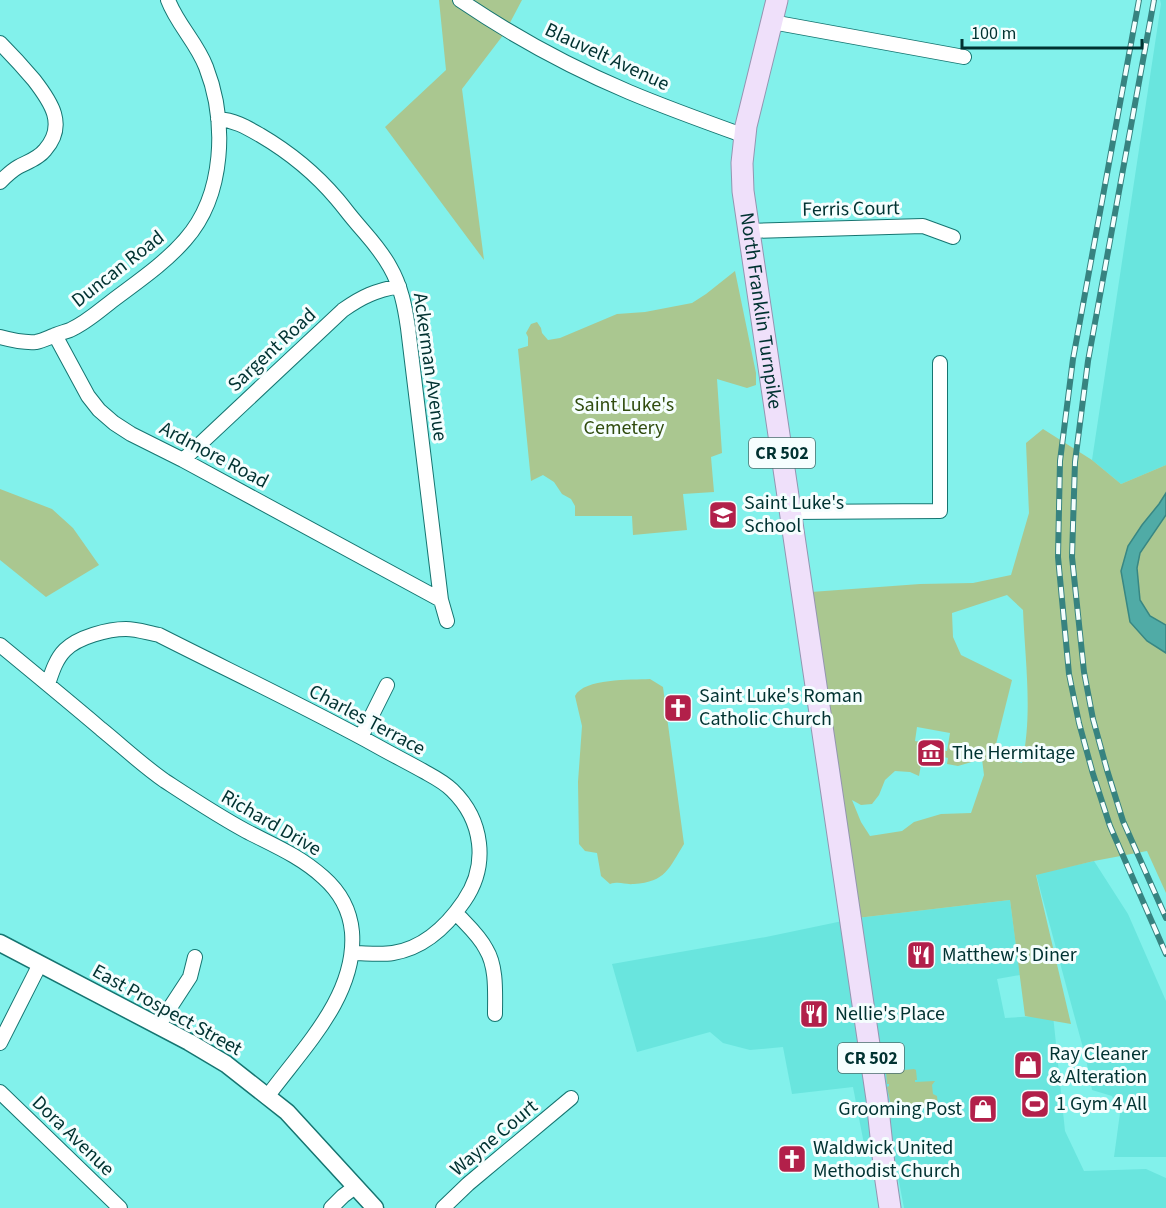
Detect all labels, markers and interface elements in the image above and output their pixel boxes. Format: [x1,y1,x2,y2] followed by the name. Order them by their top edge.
[962,12,1142,50] scale bar
[540,16,674,98] street label: Blauvelt Avenue
[971,21,1016,46] text: 100 m
[802,194,900,224] street label: Ferris Court
[732,211,789,411] street label: North Franklin Turnpike
[66,224,170,314] street label: Duncan Road
[406,291,454,443] street label: Ackerman Avenue
[222,302,322,398] street label: Sargent Road
[574,391,674,442] park label: Saint Luke's Cemetery
[155,415,273,495] street label: Ardmore Road
[749,438,815,468] road number: CR 502
[744,489,844,540] place label: Saint Luke's School
[707,499,739,531] school or university icon: Saint Luke's School
[304,678,430,762] street label: Charles Terrace
[699,682,863,733] place label: Saint Luke's Roman Catholic Church
[662,692,694,724] church icon: Saint Luke's Roman Catholic Church
[915,737,947,769] museum icon: The Hermitage
[952,739,1075,767] place label: The Hermitage
[216,783,326,863] street label: Richard Drive
[905,939,937,971] restaurant icon: Matthew's Diner
[942,941,1077,969] place label: Matthew's Diner
[87,957,247,1063] street label: East Prospect Street
[798,998,830,1030] restaurant icon: Nellie's Place
[835,1000,945,1028] place label: Nellie's Place
[1049,1040,1148,1091] place label: Ray Cleaner & Alteration
[838,1043,904,1073] road number: CR 502
[1012,1049,1044,1081] shop icon: Ray Cleaner & Alteration
[1019,1088,1051,1120] sports icon: 1 Gym 4 All
[25,1089,121,1183] street label: Dora Avenue
[1056,1090,1147,1118] place label: 1 Gym 4 All
[444,1093,544,1183] street label: Wayne Court
[967,1093,999,1125] shop icon: Grooming Post
[838,1095,962,1123] place label: Grooming Post
[813,1134,960,1185] place label: Waldwick United Methodist Church
[776,1143,808,1175] church icon: Waldwick United Methodist Church

